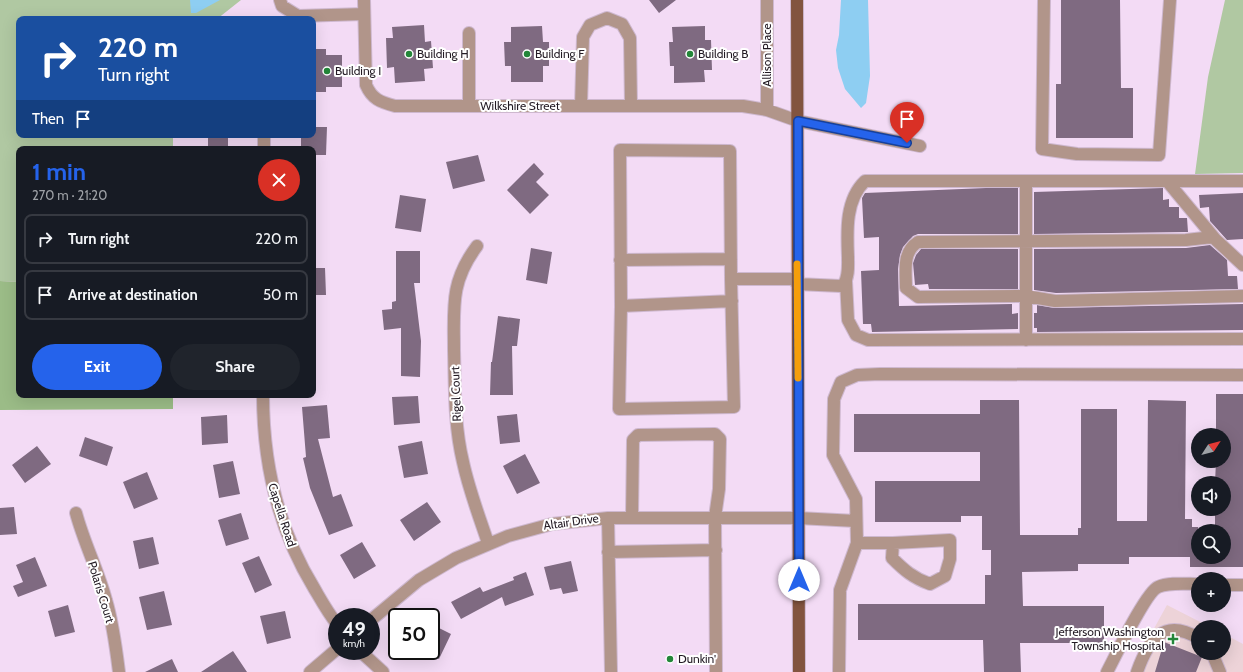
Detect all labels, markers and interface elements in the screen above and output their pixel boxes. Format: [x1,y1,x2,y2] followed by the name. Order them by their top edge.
[759,23,774,87] street label: Allison Place
[98,30,178,64] text: 220 m
[32,32,84,84] icon: right
[417,46,469,61] place label: Building H
[535,46,585,61] place label: Building F
[698,46,748,61] place label: Building B
[404,49,414,59] marker: Building H
[522,49,532,59] marker: Building F
[685,49,695,59] marker: Building B
[335,63,381,78] place label: Building I
[98,64,169,86] text: Turn right
[322,66,332,76] marker: Building I
[480,98,560,113] street label: Wilkshire Street
[890,102,924,143] pin
[72,108,94,130] icon: arrive
[896,108,918,130] icon: arrive
[32,110,64,128] text: Then
[32,157,86,186] text: 1 min
[258,159,300,201] button: close
[32,187,107,203] text: 270 m · 21:20
[34,228,56,250] icon: right
[68,230,129,248] text: Turn right
[255,230,298,248] text: 220 m
[34,284,56,306] icon: arrive
[68,286,198,304] text: Arrive at destination
[263,286,298,304] text: 50 m
[32,344,162,390] button: Exit
[170,344,300,390] button: Share
[447,366,464,422] street label: Rigel Court
[1191,428,1231,468] north arrow
[1191,428,1231,660] map controls
[1191,476,1231,516] button: sound
[265,481,300,549] street label: Capella Road
[542,510,600,533] street label: Altair Drive
[1191,524,1231,564] button: search
[85,559,118,625] street label: Polaris Court
[778,559,820,601] position arrow
[1191,572,1231,612] button: +
[388,608,440,660] speed limit sign: 50
[342,617,366,641] text: 49
[1191,620,1231,660] button: −
[1055,624,1164,653] place label: Jefferson Washington Township Hospital
[1167,633,1179,645] marker: Jefferson Washington Township Hospital
[343,637,365,650] text: km/h
[678,651,716,666] place label: Dunkin'
[665,654,675,664] marker: Dunkin'

